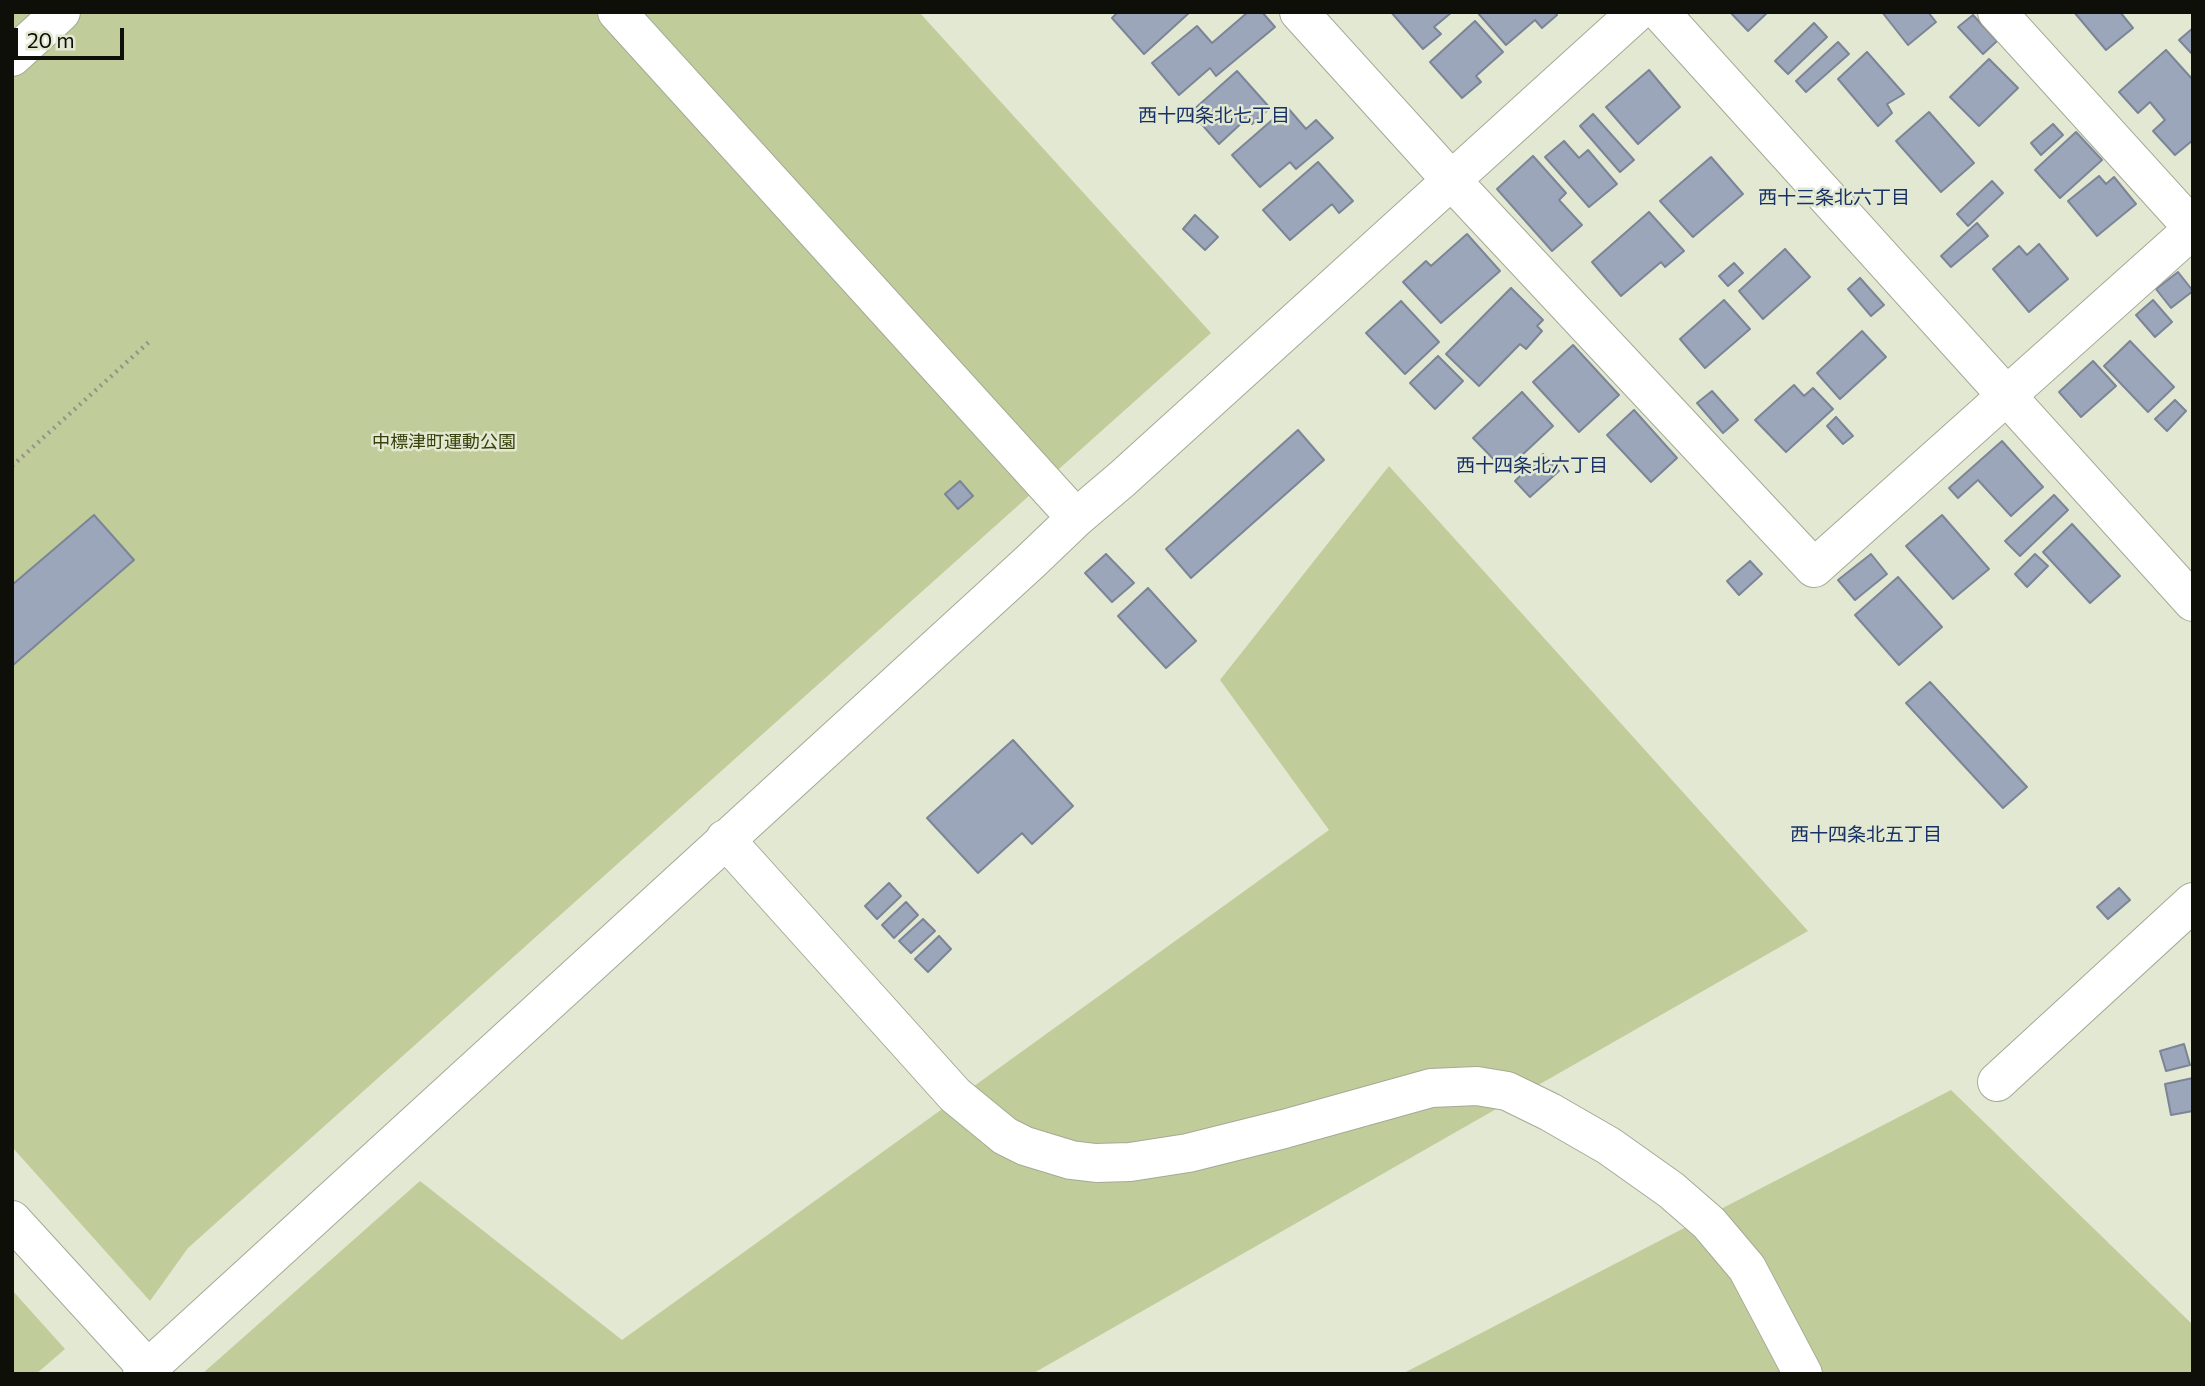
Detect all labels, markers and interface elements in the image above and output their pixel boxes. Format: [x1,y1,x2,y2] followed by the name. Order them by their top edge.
[18,14,128,58] scale bar
[27,27,75,52] text: 20 m
[1138,105,1290,127] district label: 西十四条北七丁目
[1758,187,1910,209] district label: 西十三条北六丁目
[372,431,516,453] park label: 中標津町運動公園
[1456,455,1608,477] district label: 西十四条北六丁目
[1790,824,1942,846] district label: 西十四条北五丁目

